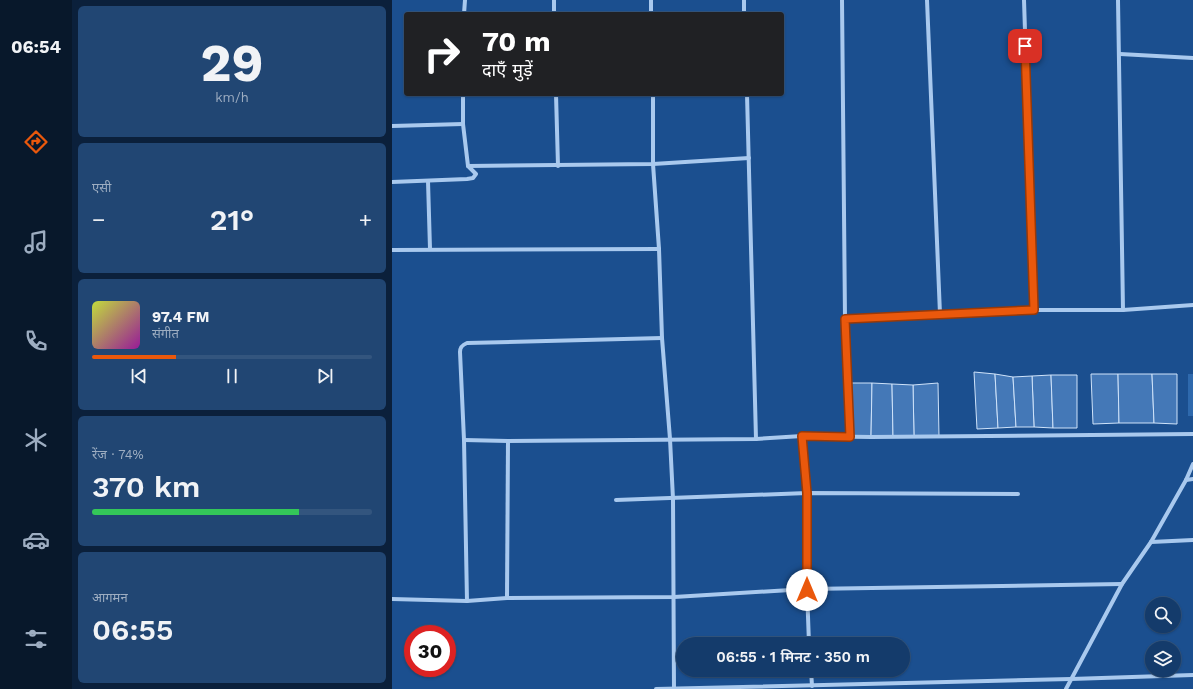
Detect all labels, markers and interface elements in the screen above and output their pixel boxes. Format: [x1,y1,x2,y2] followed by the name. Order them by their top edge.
[482,25,551,58] text: 70 m
[416,28,468,80] icon: right
[1008,29,1042,63] pin
[200,33,264,94] text: 29
[1014,35,1036,57] icon: arrive
[11,36,61,57] text: 06:54
[482,59,533,80] text: दाएँ मुड़ें
[215,90,249,105] text: km/h
[22,128,50,156] icon: directions
[92,180,111,195] text: एसी
[210,202,254,237] text: 21°
[92,207,105,232] text: −
[359,207,372,232] text: +
[22,228,50,256] icon: music
[152,308,209,326] text: 97.4 FM
[152,326,179,341] text: संगीत
[22,327,50,355] icon: phone
[128,365,150,387] icon: previous
[221,365,243,387] icon: pause
[314,365,336,387] icon: next
[22,426,50,454] icon: climate
[92,447,144,462] text: रेंज · 74%
[92,469,200,504] text: 370 km
[22,526,50,554] icon: car
[786,569,828,611] position arrow
[92,590,128,605] text: आगमन
[1145,597,1181,677] map controls
[1145,597,1181,633] button: search
[92,612,173,647] text: 06:55
[22,625,50,653] icon: filters
[404,625,456,677] speed limit sign: 30
[1145,641,1181,677] button: layers
[716,648,870,666] text: 06:55 · 1 मिनट · 350 m

